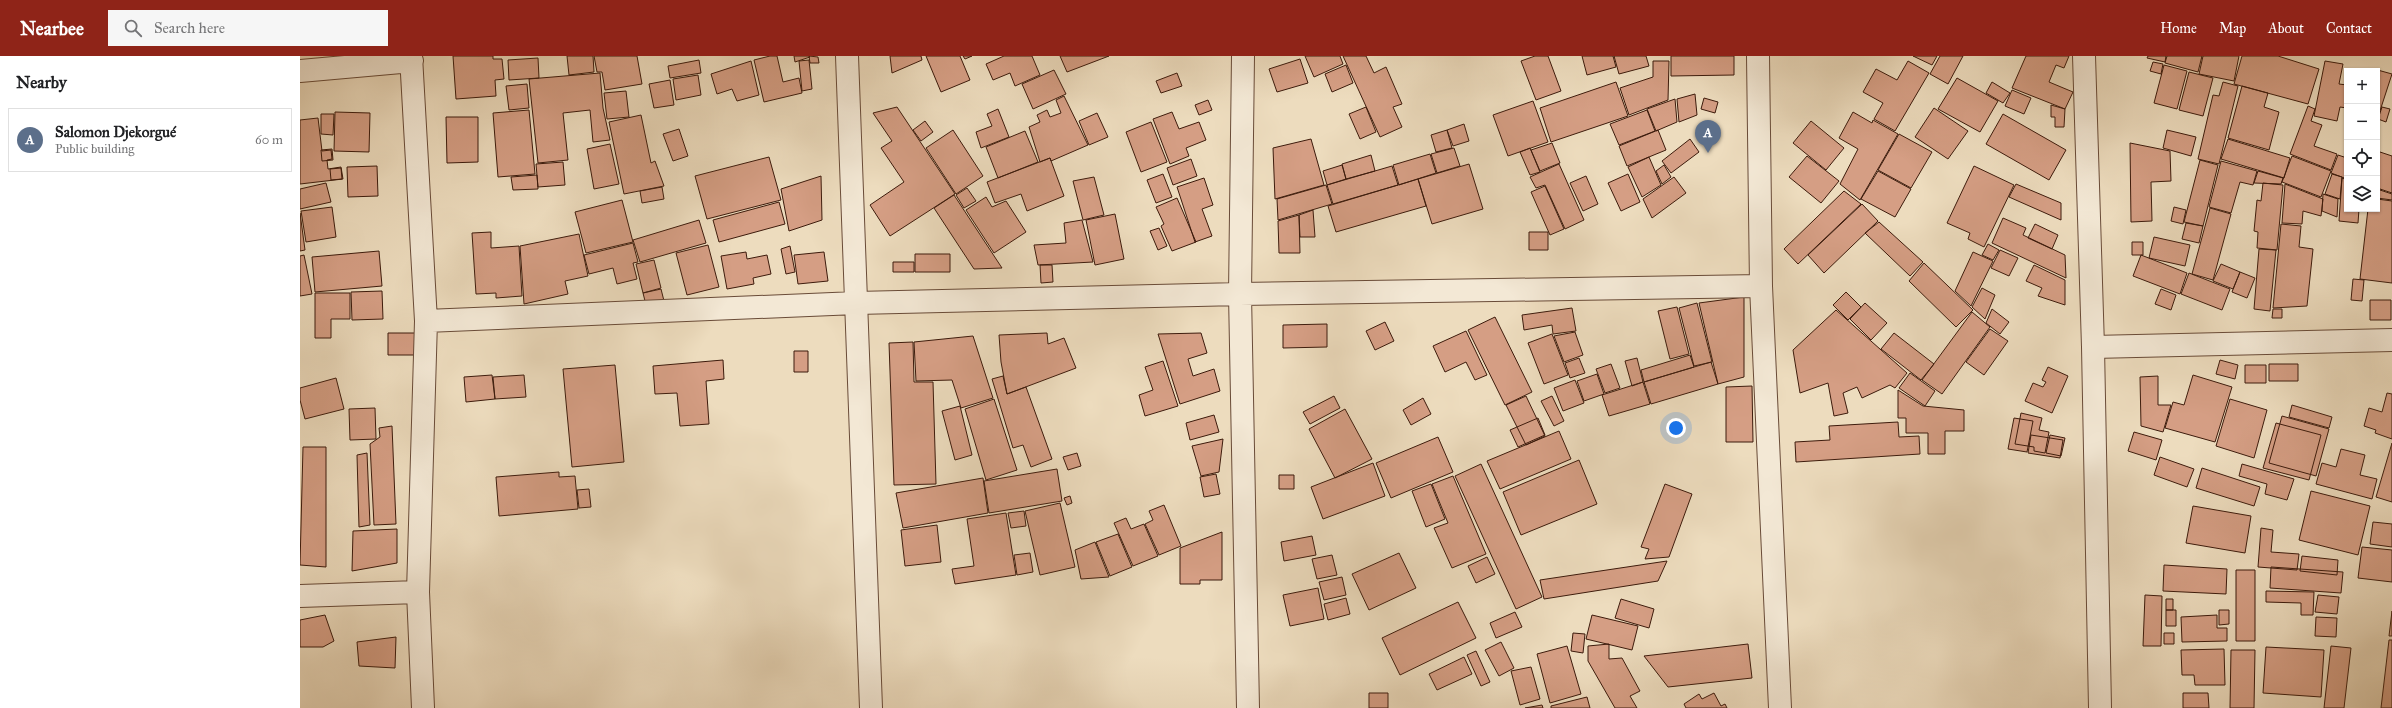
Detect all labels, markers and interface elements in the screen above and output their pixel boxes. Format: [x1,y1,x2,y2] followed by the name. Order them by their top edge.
[108,10,388,46] search box
[20,17,84,40] text: Nearbee
[122,17,144,39] icon: search
[154,19,225,37] text: Search here
[2160,20,2197,37] text: Home
[2219,20,2246,37] text: Map
[2268,20,2304,37] text: About
[2326,20,2372,37] text: Contact
[2344,68,2380,212] map controls
[2344,68,2380,104] button: +
[16,72,67,93] text: Nearby
[2344,104,2380,140] button: −
[1695,120,1721,153] pin: A
[55,123,176,141] text: Salomon Djekorgué
[26,132,34,148] text: A
[255,132,283,148] text: 60 m
[2344,140,2380,176] button: locate
[55,141,134,157] text: Public building
[2344,176,2380,212] button: layers
[1666,418,1686,438] your location

